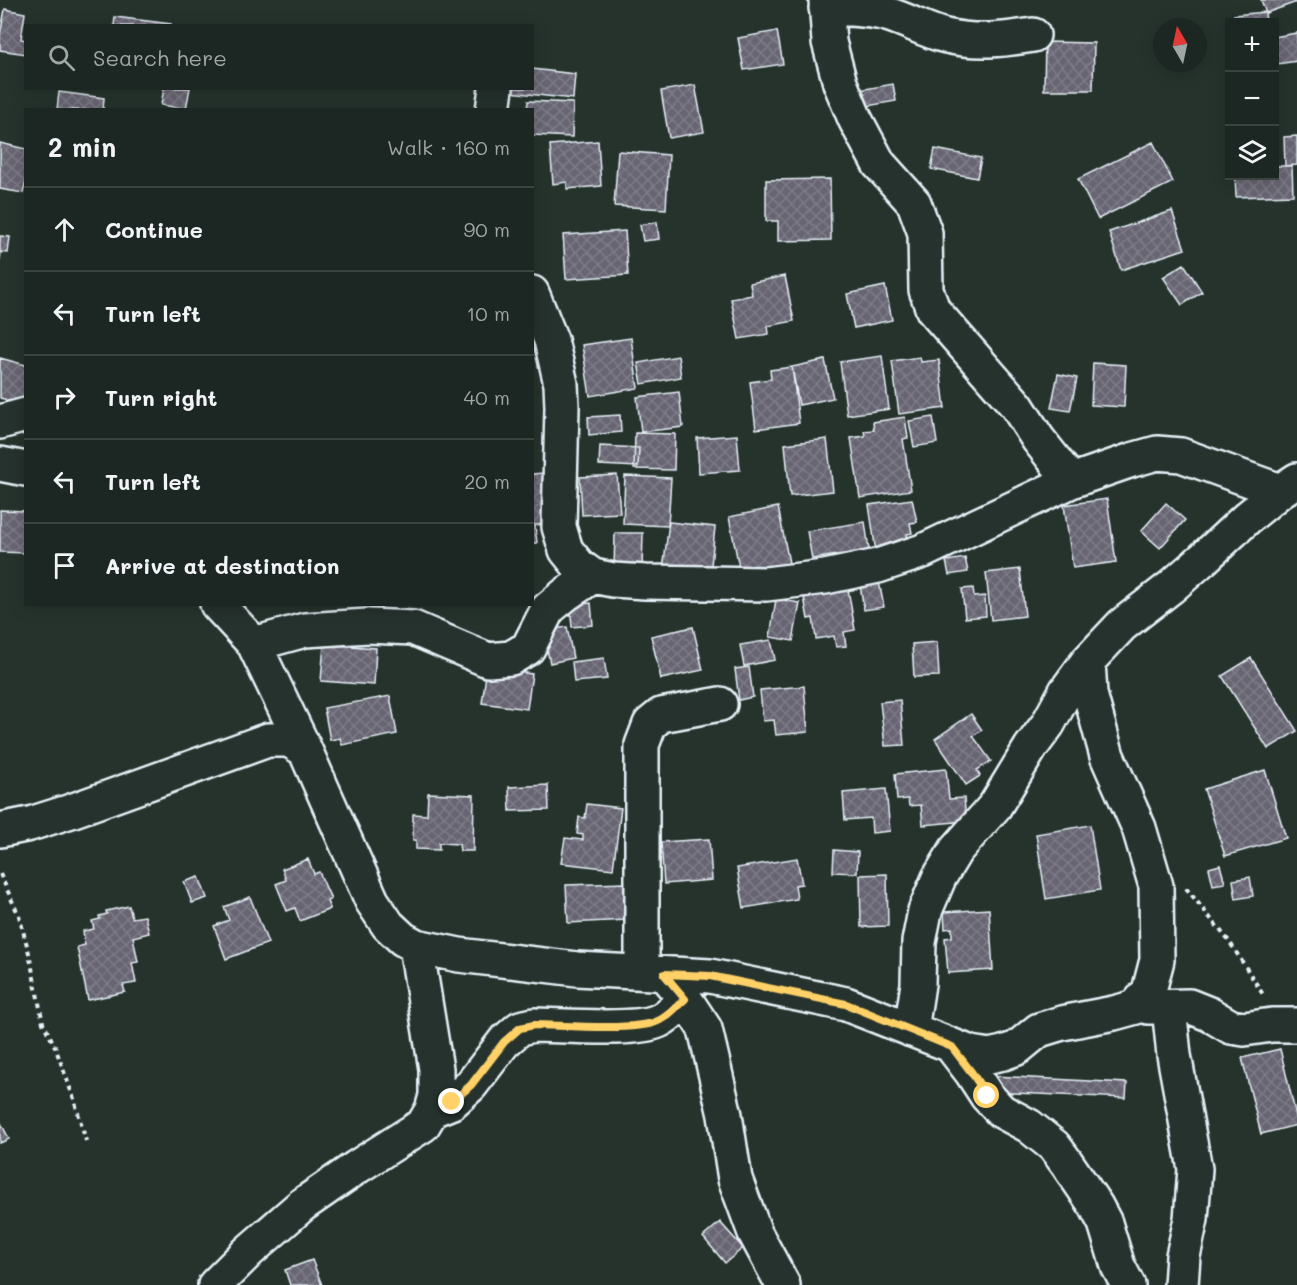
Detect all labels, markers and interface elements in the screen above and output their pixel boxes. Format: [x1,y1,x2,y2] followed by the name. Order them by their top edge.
[1153,18,1207,72] north arrow
[1225,18,1279,180] map controls
[1225,18,1279,72] button: +
[24,24,534,90] search box
[45,41,78,74] icon: search
[93,43,227,72] text: Search here
[1225,72,1279,126] button: −
[1225,126,1279,180] button: layers
[48,130,116,164] text: 2 min
[387,134,510,160] text: Walk · 160 m
[48,213,81,246] icon: ahead
[105,215,203,244] text: Continue
[464,216,510,242] text: 90 m
[48,297,81,330] icon: left
[105,299,201,328] text: Turn left
[466,300,510,326] text: 10 m
[48,381,81,414] icon: right
[105,383,217,412] text: Turn right
[464,384,510,410] text: 40 m
[48,465,81,498] icon: left
[105,467,201,496] text: Turn left
[464,468,510,494] text: 20 m
[48,549,81,582] icon: arrive
[105,551,340,580] text: Arrive at destination
[973,1082,999,1108] route start
[438,1088,464,1114] route end

